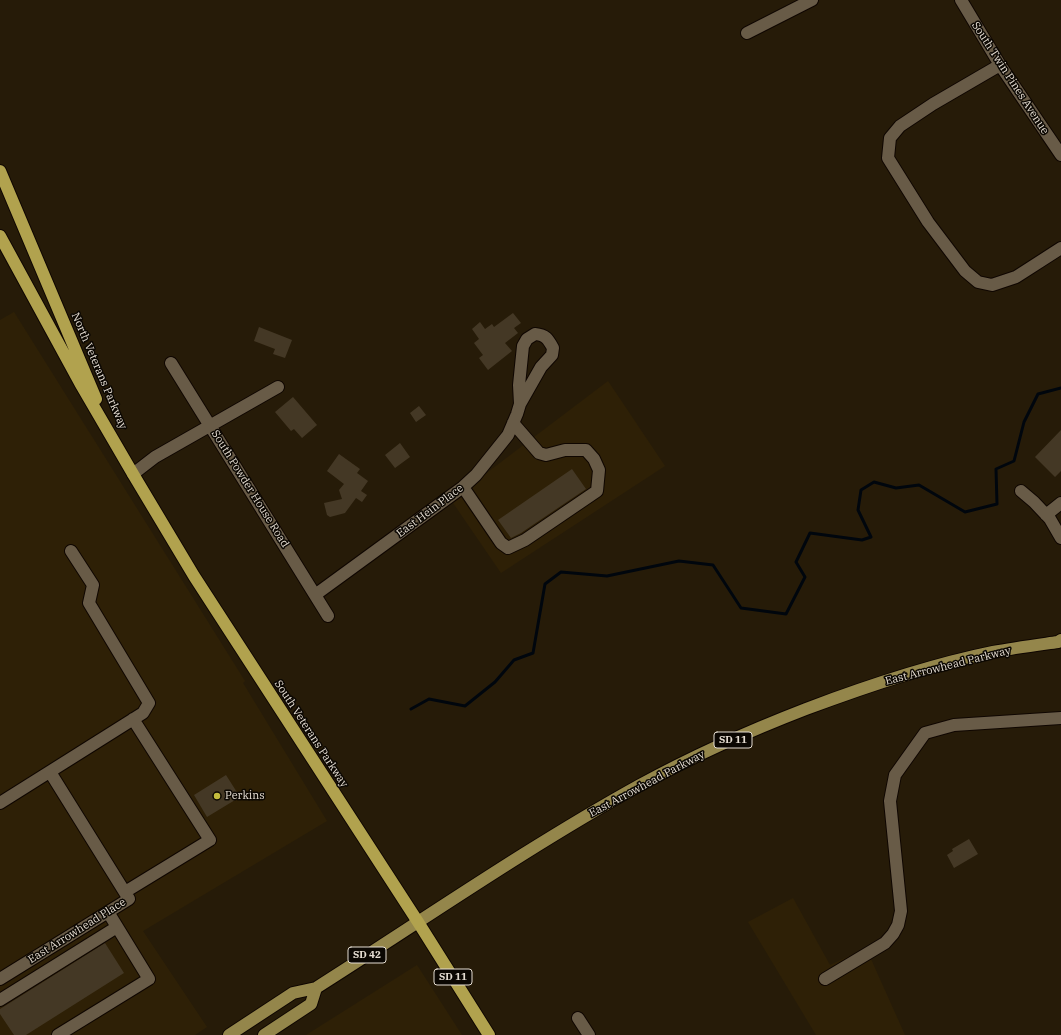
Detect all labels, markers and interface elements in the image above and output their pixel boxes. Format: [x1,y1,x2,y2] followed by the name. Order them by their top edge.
[969,19,1051,137] street label: South Twin Pines Avenue
[68,311,130,431] street label: North Veterans Parkway
[208,428,292,550] street label: South Powder House Road
[394,482,466,540] street label: East Hein Place
[884,644,1012,688] street label: East Arrowhead Parkway
[271,678,351,790] street label: South Veterans Parkway
[714,732,752,748] road number: SD 11
[587,748,707,820] street label: East Arrowhead Parkway
[225,789,265,803] place label: Perkins
[212,791,222,801] marker: Perkins
[26,896,128,966] street label: East Arrowhead Place
[348,947,386,963] road number: SD 42
[434,969,472,985] road number: SD 11

